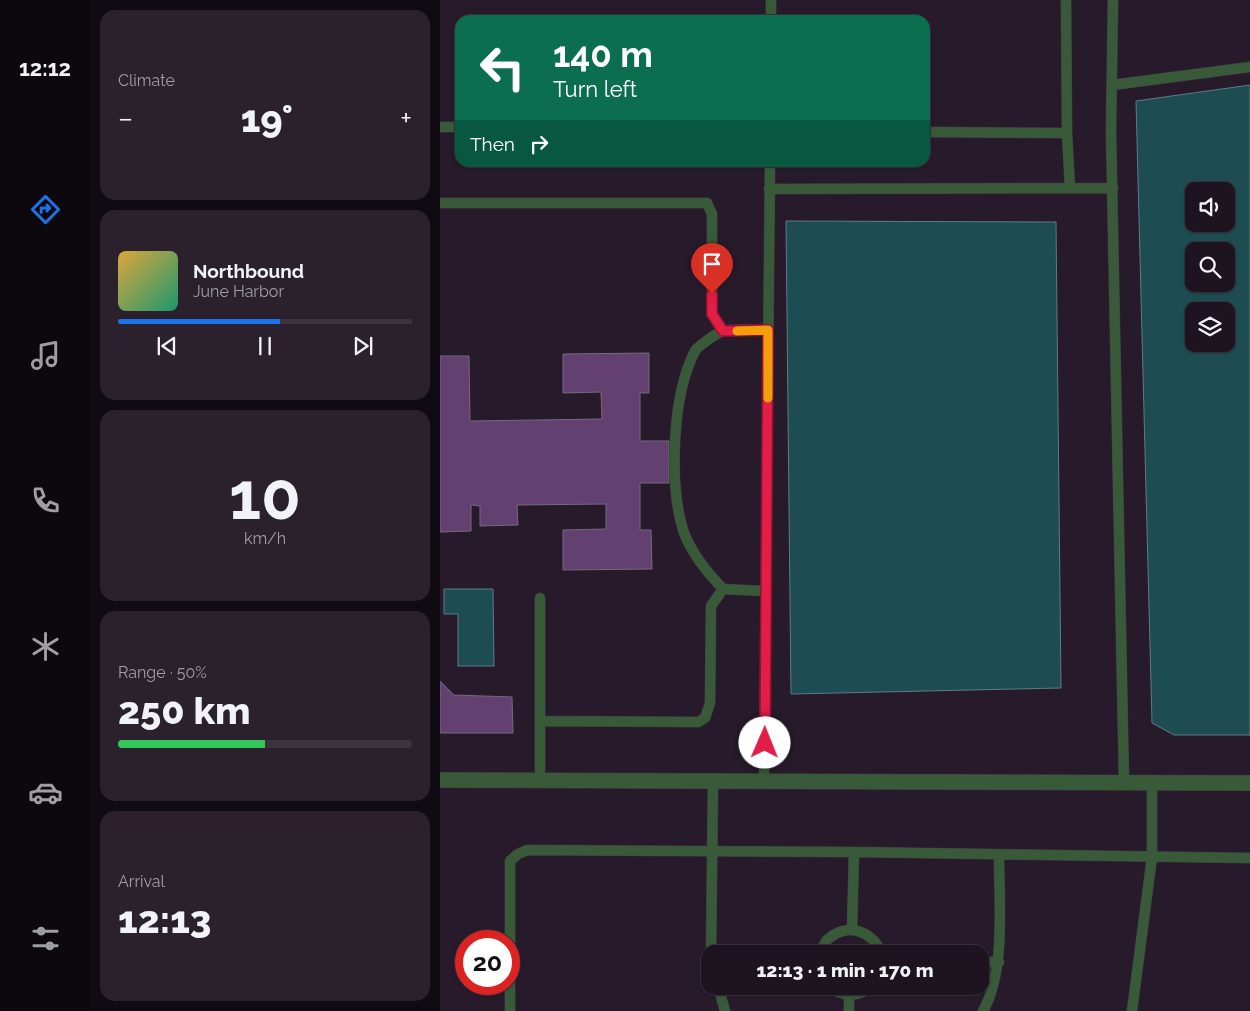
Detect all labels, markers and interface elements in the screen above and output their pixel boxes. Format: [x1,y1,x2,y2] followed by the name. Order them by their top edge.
[553,34,653,75] text: 140 m
[470,35,535,100] icon: left
[19,55,71,81] text: 12:12
[118,71,175,90] text: Climate
[553,76,637,102] text: Turn left
[241,96,293,141] text: 19°
[118,102,133,135] text: −
[400,102,412,135] text: +
[525,130,553,158] icon: right
[470,133,515,155] text: Then
[1185,182,1235,352] map controls
[1185,182,1235,232] button: sound
[28,192,63,227] icon: directions
[1185,242,1235,292] button: search
[691,243,733,294] pin
[698,250,726,278] icon: arrive
[193,260,304,282] text: Northbound
[193,282,284,301] text: June Harbor
[1185,302,1235,352] button: layers
[153,332,181,360] icon: previous
[251,332,279,360] icon: pause
[349,332,377,360] icon: next
[28,338,63,373] icon: music
[229,458,301,534] text: 10
[28,483,63,518] icon: phone
[244,529,286,548] text: km/h
[28,629,63,664] icon: climate
[118,663,207,682] text: Range · 50%
[118,688,251,733] text: 250 km
[738,716,790,768] position arrow
[28,775,63,810] icon: car
[118,872,165,891] text: Arrival
[118,897,211,942] text: 12:13
[28,921,63,956] icon: filters
[455,930,520,995] speed limit sign: 20
[757,959,933,981] text: 12:13 · 1 min · 170 m

